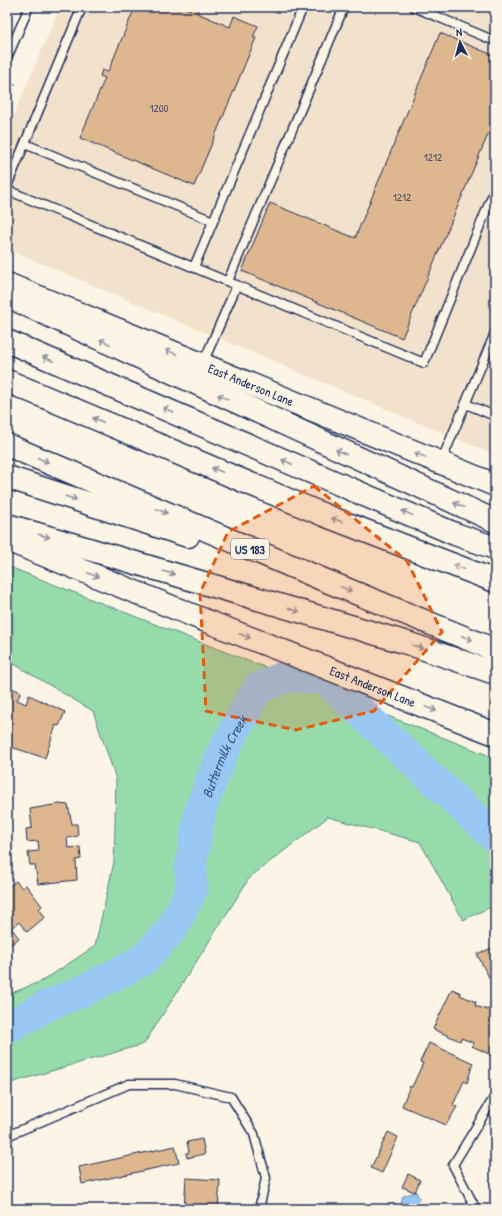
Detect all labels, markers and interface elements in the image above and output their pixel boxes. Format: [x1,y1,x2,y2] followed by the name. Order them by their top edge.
[440,22,480,62] north arrow
[455,25,463,39] text: N
[150,101,169,115] house number: 1200
[424,150,442,164] house number: 1212
[393,190,411,204] house number: 1212
[100,338,112,345] one-way arrow
[165,347,177,355] one-way arrow
[43,355,55,362] one-way arrow
[206,359,297,410] street label: East Anderson Lane
[217,393,229,400] one-way arrow
[162,406,174,414] one-way arrow
[92,415,104,423] one-way arrow
[335,447,347,455] one-way arrow
[415,450,427,458] one-way arrow
[36,457,48,464] one-way arrow
[282,458,294,465] one-way arrow
[212,466,224,473] one-way arrow
[64,494,76,502] one-way arrow
[454,501,466,508] one-way arrow
[156,508,168,515] one-way arrow
[401,509,413,516] one-way arrow
[332,516,344,524] one-way arrow
[38,533,51,540] one-way arrow
[231,539,269,559] road number: US 183
[453,562,465,570] one-way arrow
[162,570,175,577] one-way arrow
[86,571,98,579] one-way arrow
[340,586,352,594] one-way arrow
[287,607,300,614] one-way arrow
[239,633,251,641] one-way arrow
[460,635,472,643] one-way arrow
[412,644,425,651] one-way arrow
[327,661,419,711] street label: East Anderson Lane
[425,706,437,714] one-way arrow
[196,711,251,800] water label: Buttermilk Creek

